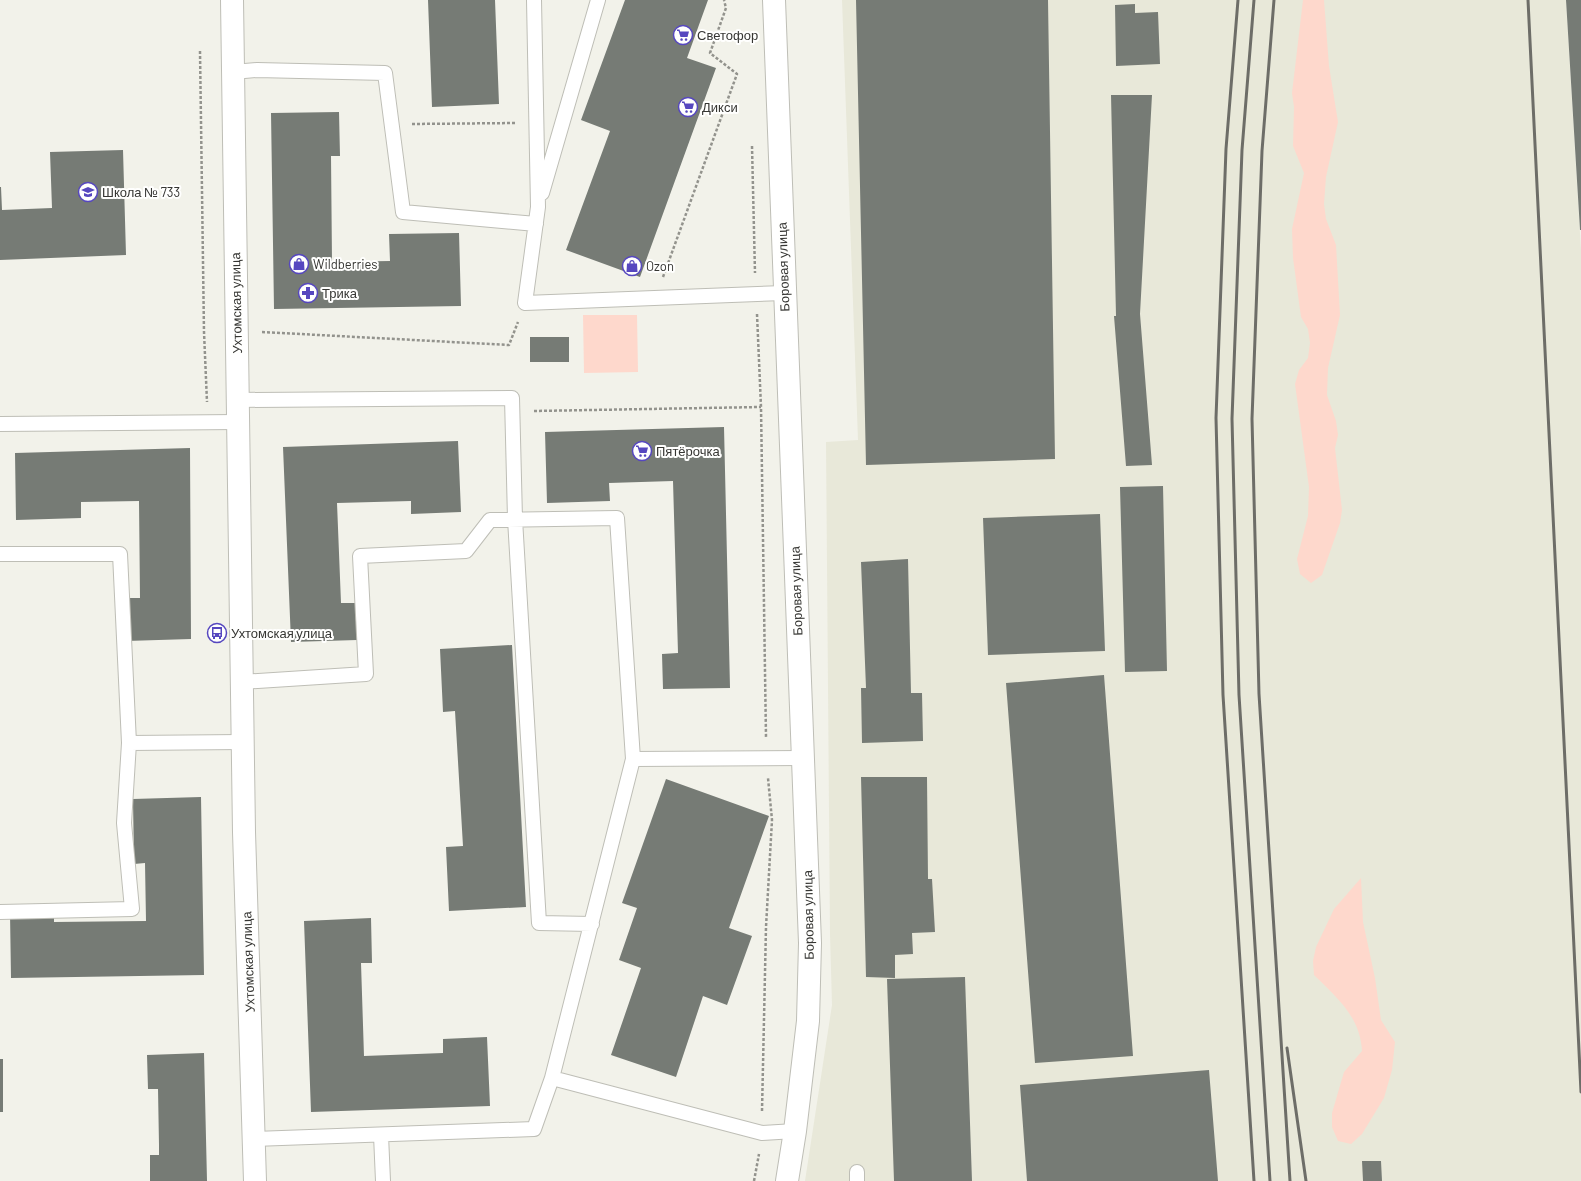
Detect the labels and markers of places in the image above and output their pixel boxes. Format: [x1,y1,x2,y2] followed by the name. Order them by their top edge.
[672,24,694,46] supermarket icon: Светофор
[697,27,758,43] place label: Светофор
[677,96,699,118] supermarket icon: Дикси
[702,99,738,115] place label: Дикси
[77,181,99,203] school or university icon: Школа № 733
[102,184,180,200] place label: Школа № 733
[288,253,310,275] shop icon: Wildberries
[621,255,643,277] shop icon: Ozon
[313,256,378,272] place label: Wildberries
[646,258,674,274] place label: Ozon
[297,282,319,304] pharmacy icon: Трика
[322,285,358,301] place label: Трика
[631,440,653,462] supermarket icon: Пятёрочка
[656,443,720,459] place label: Пятёрочка
[206,622,228,644] bus stop icon: Ухтомская улица
[231,625,333,641] place label: Ухтомская улица

